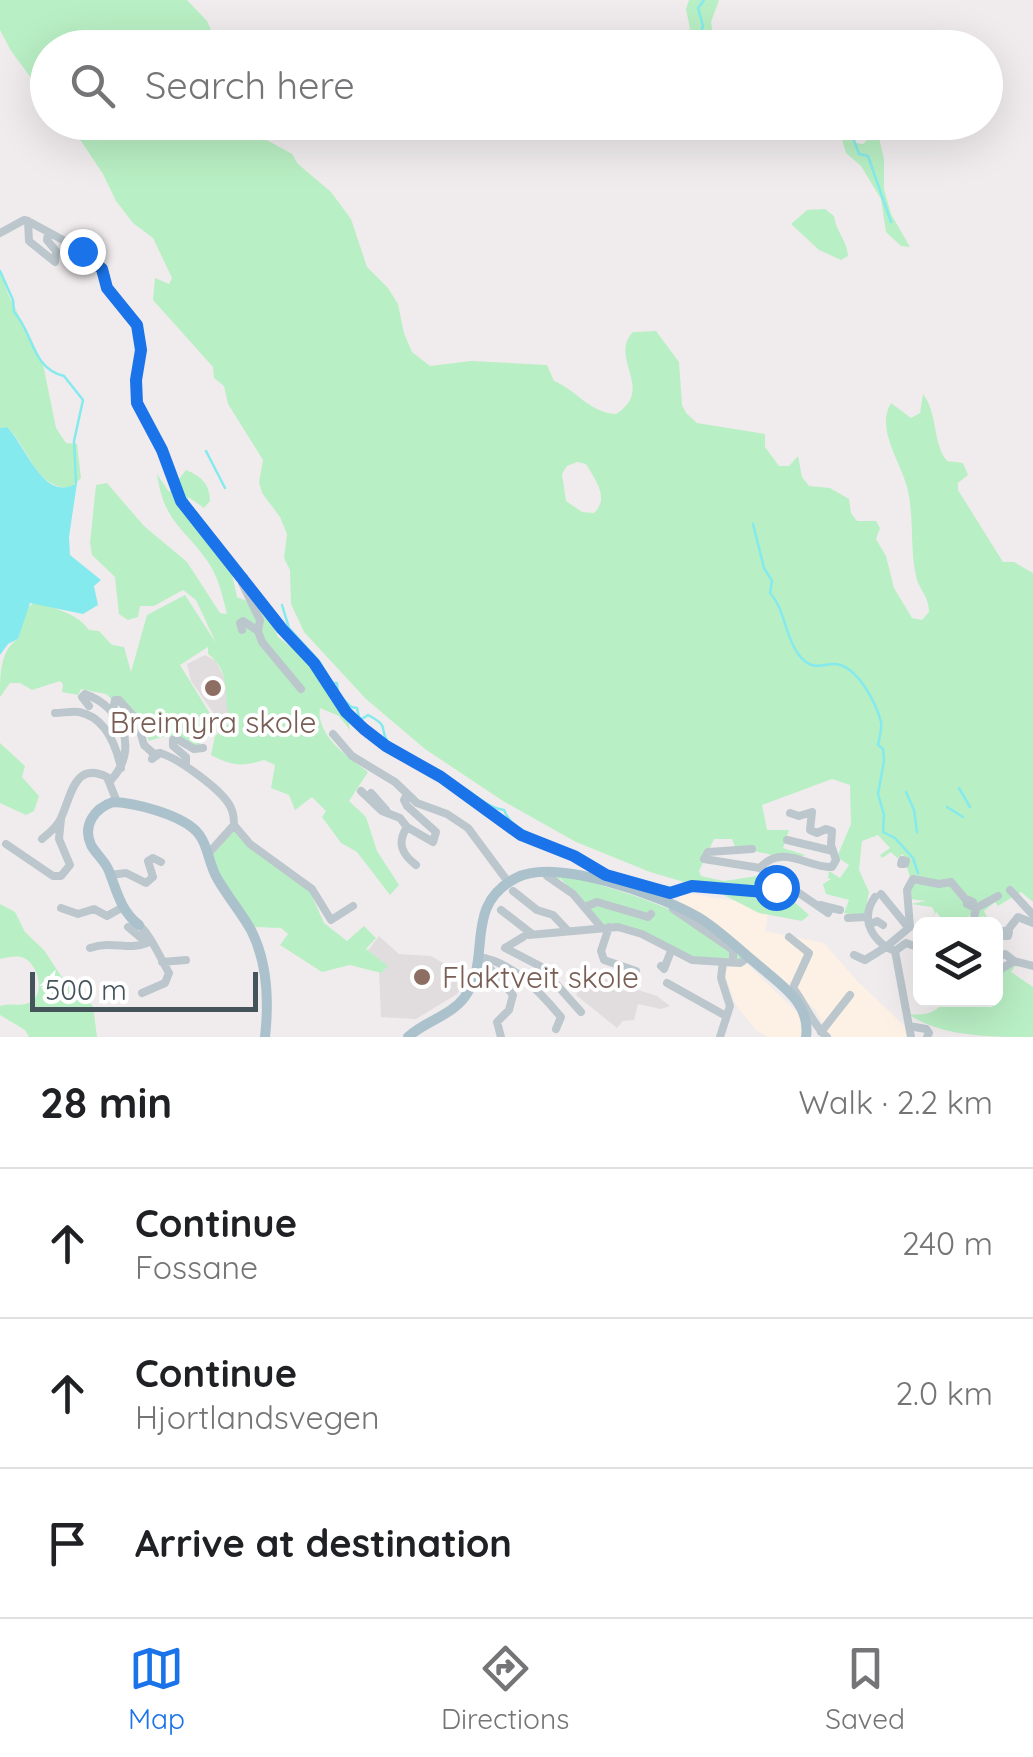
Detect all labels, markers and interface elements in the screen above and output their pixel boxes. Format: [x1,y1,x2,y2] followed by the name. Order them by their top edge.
[30,30,1003,140] search box
[65,58,120,113] icon: search
[145,61,355,109] text: Search here
[60,229,106,275] route end
[202,677,224,699] marker: Breimyra skole
[110,703,316,741] place label: Breimyra skole
[754,865,800,911] route start
[913,917,1003,1007] map controls
[913,917,1003,1007] button: layers
[442,958,639,996] place label: Flaktveit skole
[411,966,433,988] marker: Flaktveit skole
[30,967,258,1011] scale bar
[45,972,127,1007] text: 500 m
[40,1076,172,1129] text: 28 min
[799,1082,993,1122] text: Walk · 2.2 km
[135,1199,297,1247] text: Continue
[40,1216,95,1271] icon: ahead
[902,1223,993,1263] text: 240 m
[135,1247,258,1287] text: Fossane
[135,1349,297,1397] text: Continue
[40,1366,95,1421] icon: ahead
[895,1373,993,1413] text: 2.0 km
[135,1397,379,1437] text: Hjortlandsvegen
[40,1516,95,1571] icon: arrive
[135,1519,512,1567] text: Arrive at destination
[128,1641,185,1736] tab: Map
[441,1641,569,1736] tab: Directions
[825,1641,905,1736] tab: Saved

